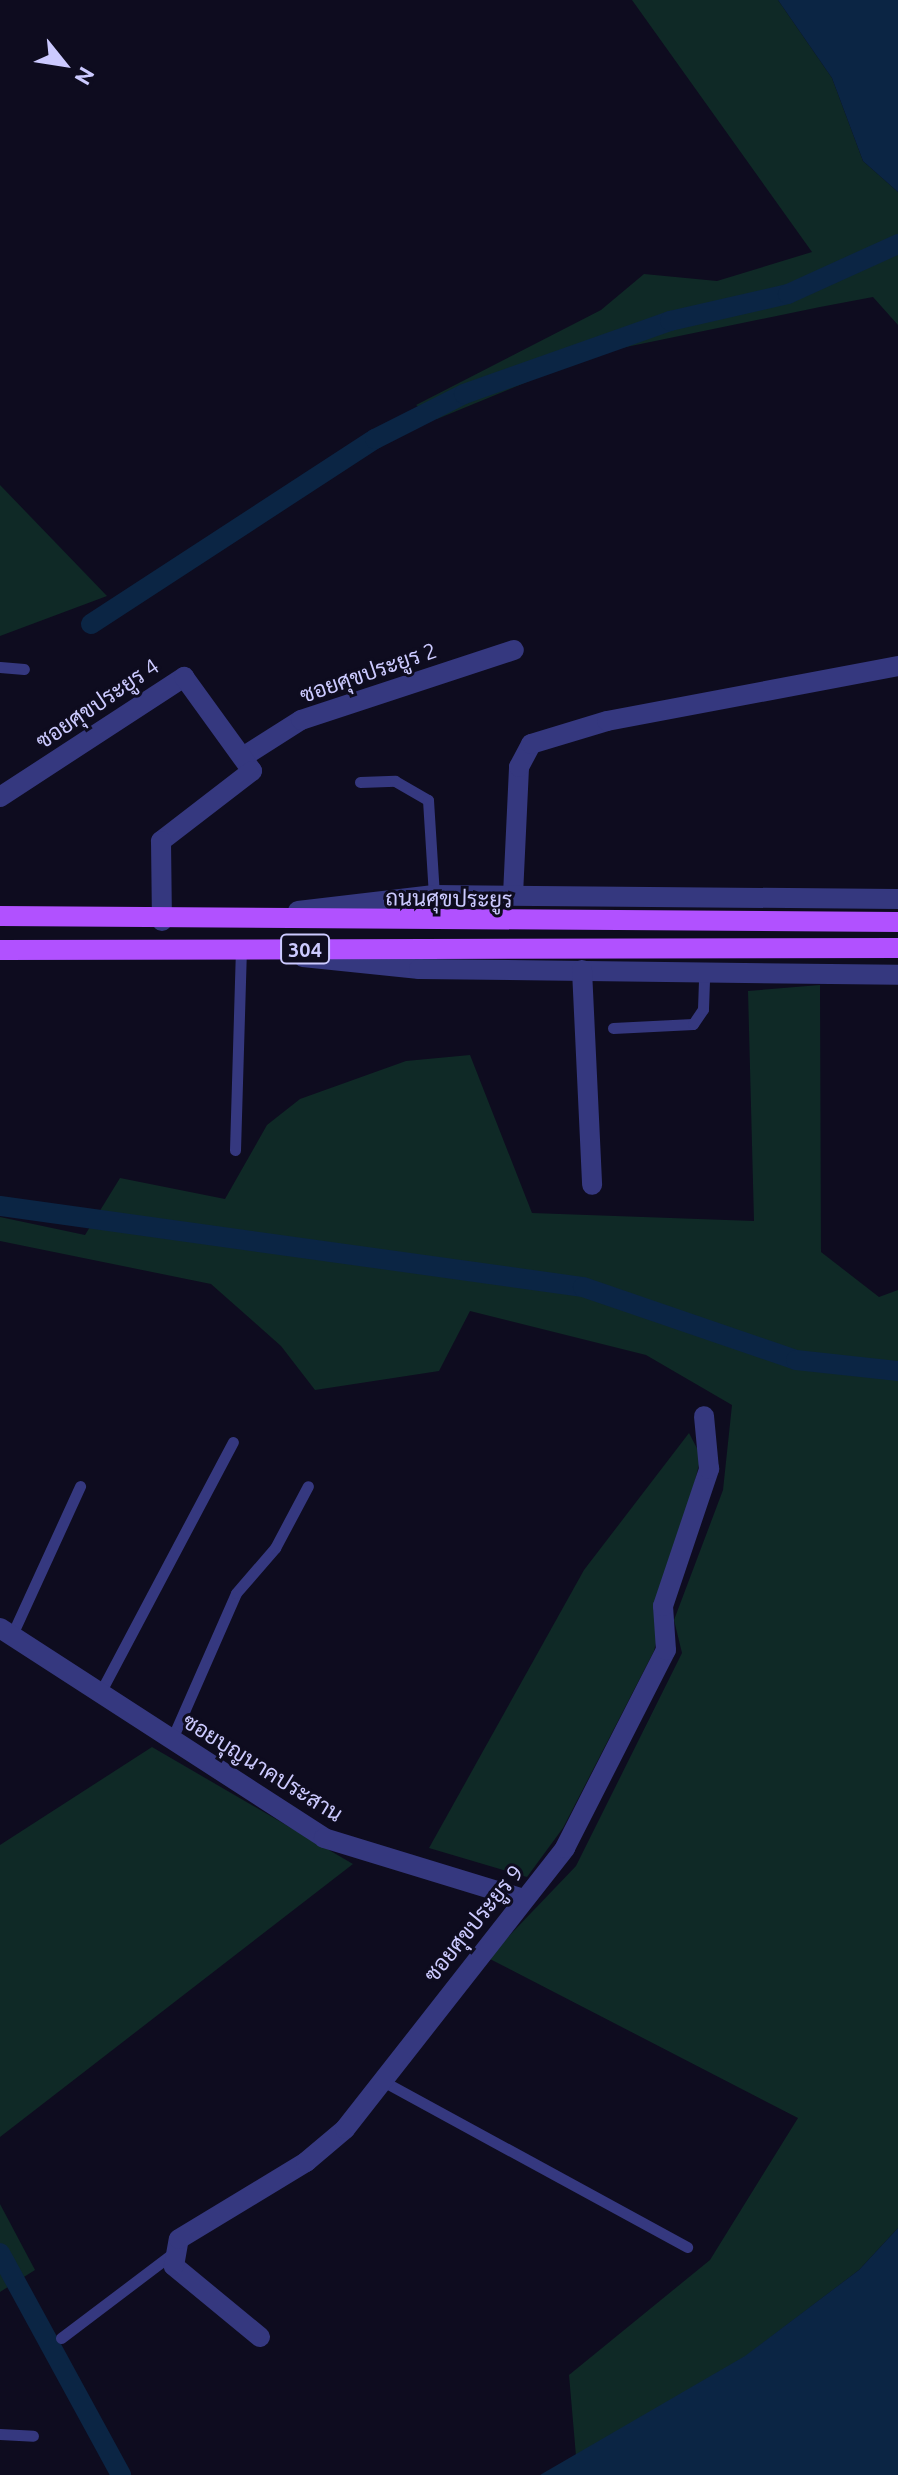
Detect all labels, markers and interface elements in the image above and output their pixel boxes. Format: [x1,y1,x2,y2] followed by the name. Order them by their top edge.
[24,24,104,104] north arrow
[70,63,100,90] text: N
[296,636,440,708] street label: ซอยศุขประยูร 2
[30,652,164,754] street label: ซอยศุขประยูร 4
[385,884,513,912] street label: ถนนศุขประยูร
[279,933,331,965] road number: 304
[178,1707,348,1827] street label: ซอยบุญนาคประสาน
[418,1859,528,1987] street label: ซอยศุขประยูร 9

